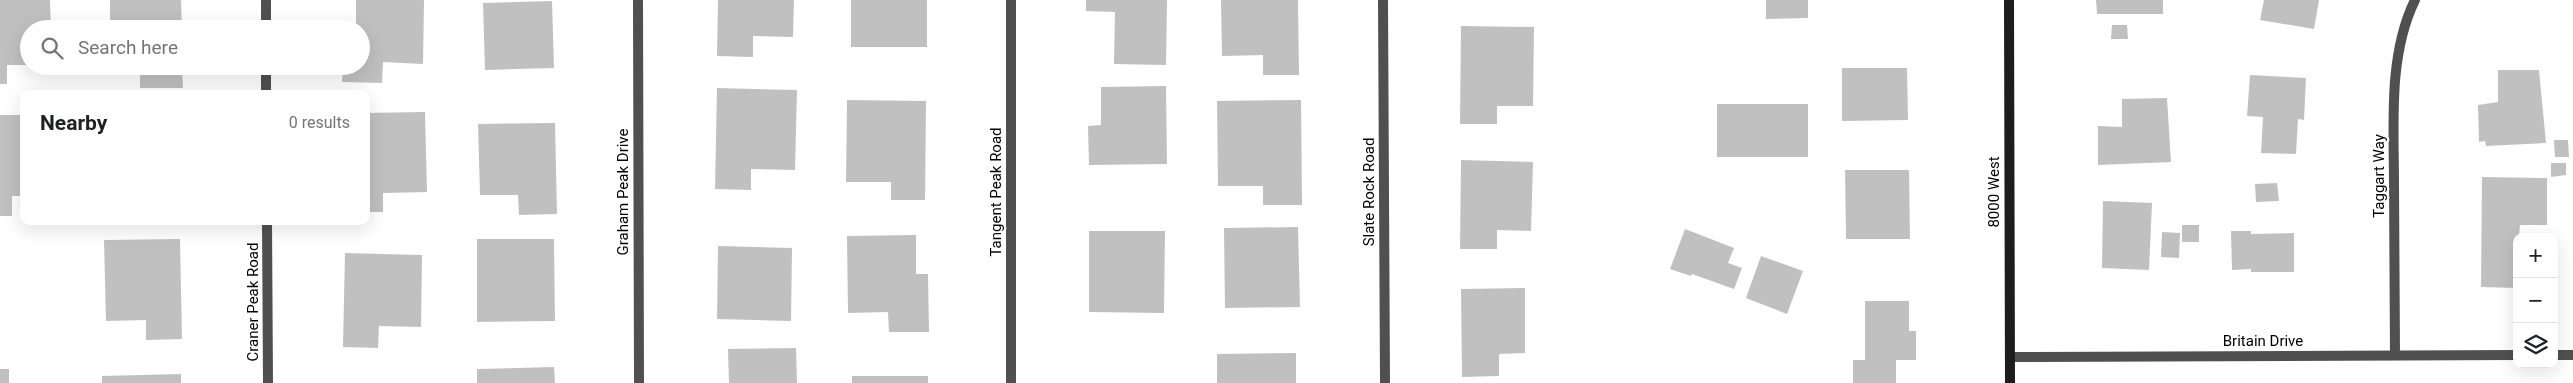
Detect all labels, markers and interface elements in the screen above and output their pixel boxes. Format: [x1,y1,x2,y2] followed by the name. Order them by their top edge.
[20,20,370,75] search box
[38,34,66,62] icon: search
[78,36,178,59] text: Search here
[40,111,107,135] text: Nearby
[289,113,350,132] text: 0 results
[987,127,1005,257] street label: Tangent Peak Road
[614,128,632,255] street label: Graham Peak Drive
[2370,134,2388,218] street label: Taggart Way
[1360,138,1378,246] street label: Slate Rock Road
[1985,156,2003,228] street label: 8000 West
[2513,233,2558,368] map controls
[2513,233,2558,278] button: +
[244,243,262,361] street label: Craner Peak Road
[2513,278,2558,323] button: −
[2513,323,2558,368] button: layers
[2223,332,2303,350] street label: Britain Drive

